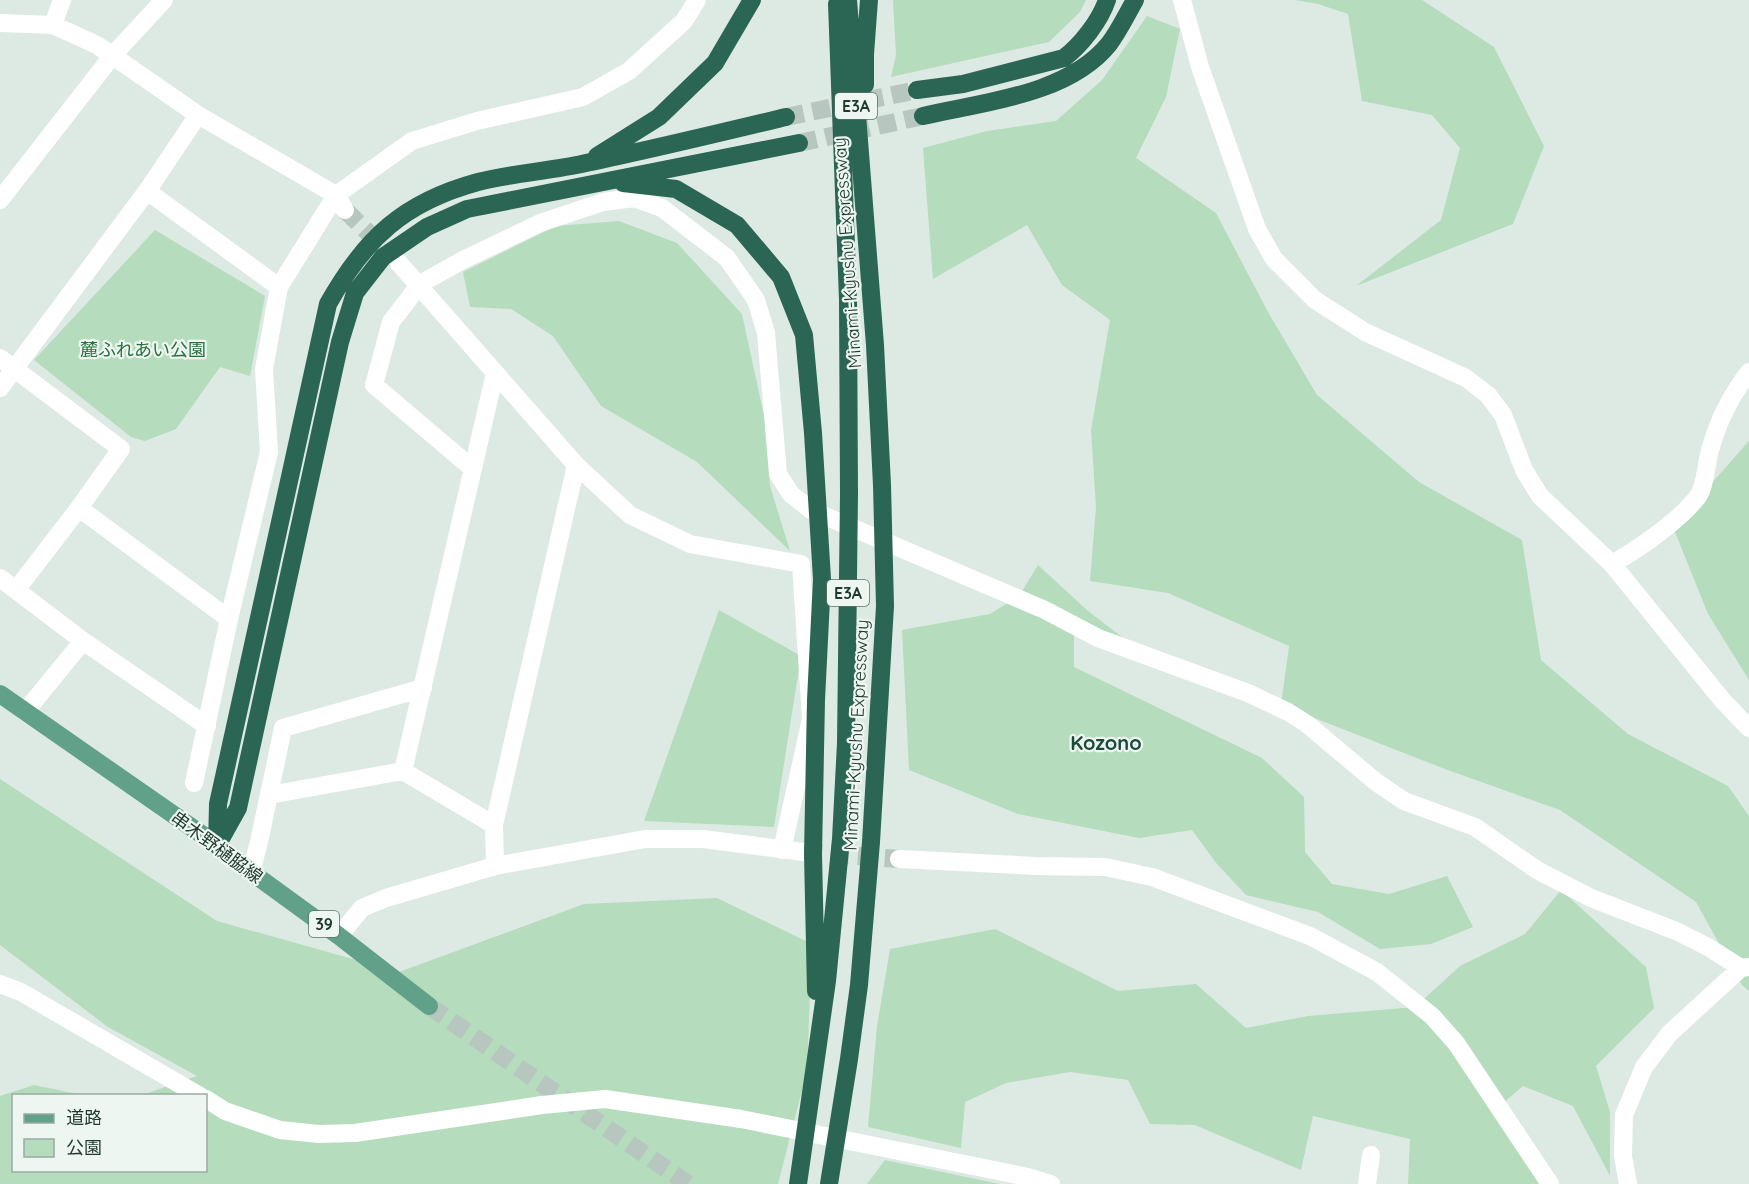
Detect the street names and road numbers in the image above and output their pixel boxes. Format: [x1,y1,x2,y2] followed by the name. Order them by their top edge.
[835,93,877,119] road number: E3A
[827,137,867,369] street label: Minami-Kyushu Expressway
[827,580,869,606] road number: E3A
[838,619,874,851] street label: Minami-Kyushu Expressway
[167,806,267,888] street label: 串木野樋脇線
[309,911,339,937] road number: 39

